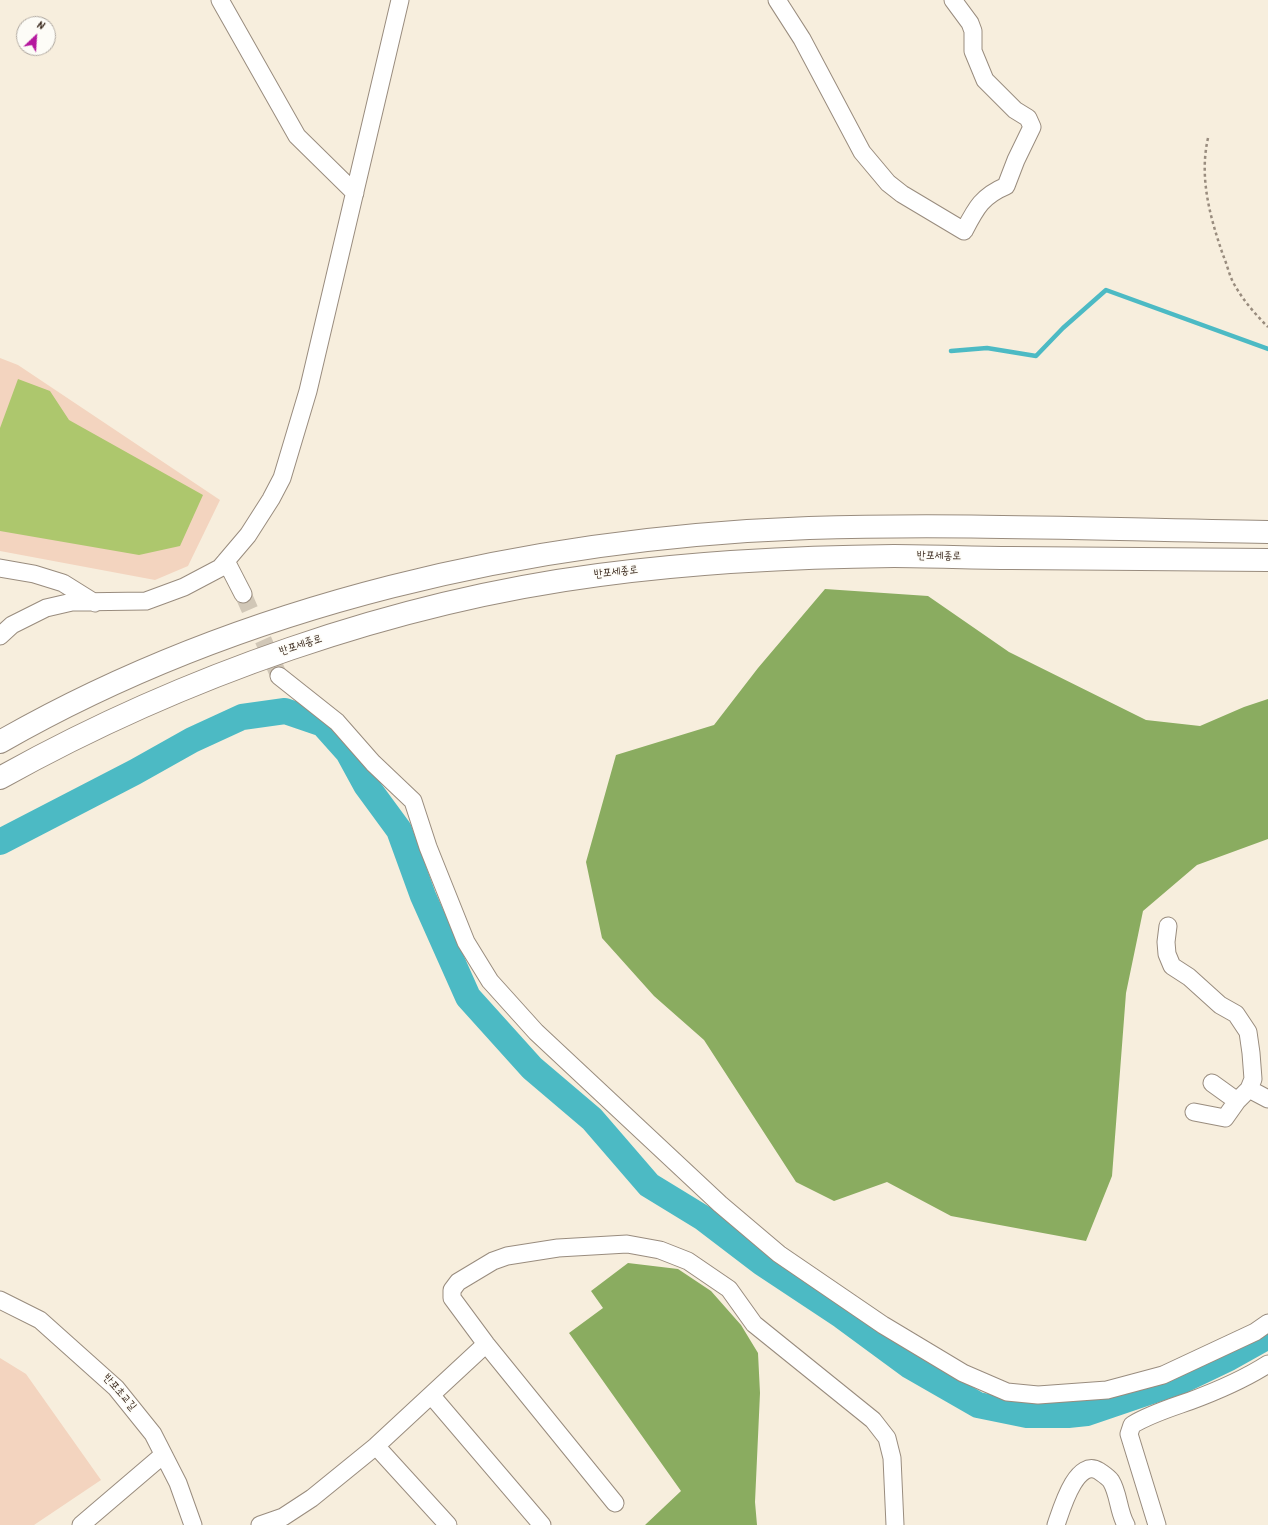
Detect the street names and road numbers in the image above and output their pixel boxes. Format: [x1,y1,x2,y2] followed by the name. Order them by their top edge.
[917,550,961,564] street label: 반포세종로
[593,564,639,582] street label: 반포세종로
[278,633,324,659] street label: 반포세종로
[100,1372,138,1414] street label: 반포초교길

